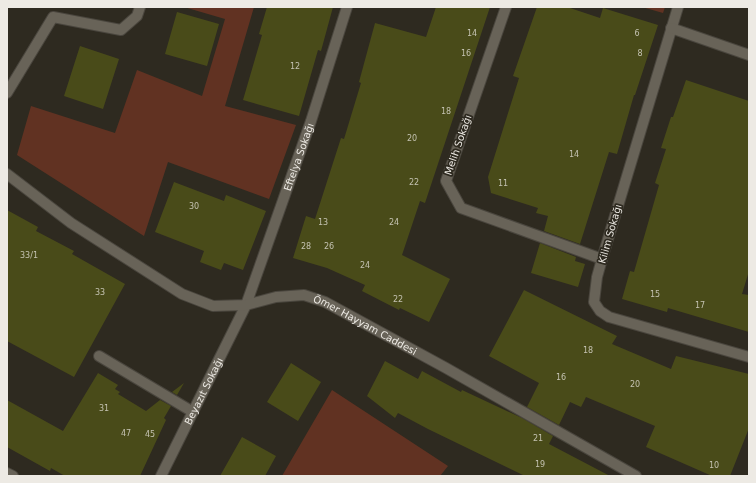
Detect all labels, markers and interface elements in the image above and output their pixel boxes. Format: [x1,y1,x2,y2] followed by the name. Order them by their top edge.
[467,29,477,38] house number: 14
[634,29,640,38] house number: 6
[461,49,471,58] house number: 16
[637,49,643,58] house number: 8
[290,62,300,71] house number: 12
[441,107,451,116] house number: 18
[443,113,473,177] street label: Melih Sokağı
[281,122,315,192] street label: Eftelya Sokağı
[407,134,417,143] house number: 20
[569,150,579,159] house number: 14
[409,178,419,187] house number: 22
[498,179,508,188] house number: 11
[189,202,199,211] house number: 30
[596,203,624,265] street label: Kilim Sokağı
[318,218,328,227] house number: 13
[389,218,399,227] house number: 24
[301,242,311,251] house number: 28
[324,242,334,251] house number: 26
[20,251,38,260] house number: 33/1
[360,261,370,270] house number: 24
[95,288,105,297] house number: 33
[650,290,660,299] house number: 15
[312,292,419,357] street label: Ömer Hayyam Caddesi
[393,295,403,304] house number: 22
[695,301,705,310] house number: 17
[583,346,593,355] house number: 18
[182,356,225,426] street label: Beyazıt Sokağı
[556,373,566,382] house number: 16
[630,380,640,389] house number: 20
[99,404,109,413] house number: 31
[121,429,131,438] house number: 47
[145,430,155,439] house number: 45
[533,434,543,443] house number: 21
[535,460,545,469] house number: 19
[709,461,719,470] house number: 10

